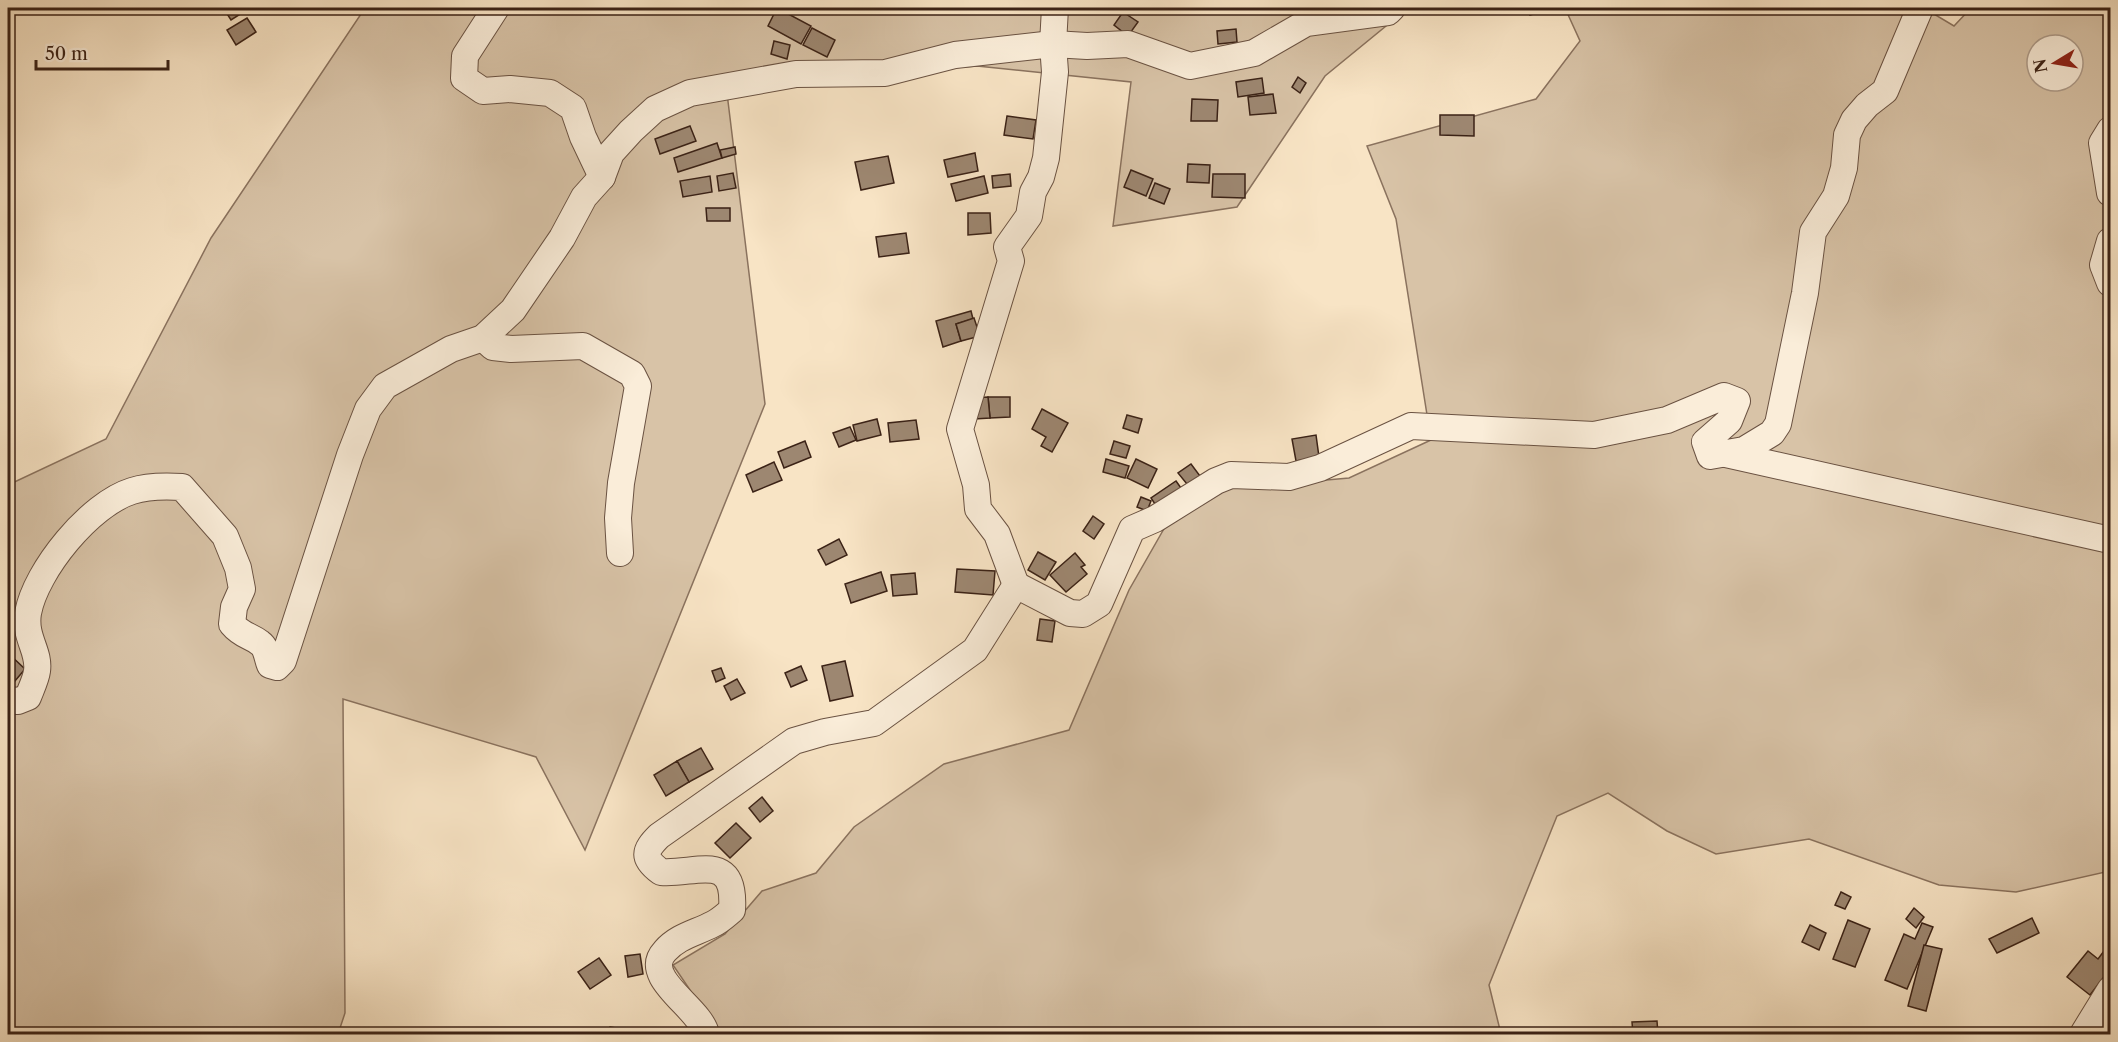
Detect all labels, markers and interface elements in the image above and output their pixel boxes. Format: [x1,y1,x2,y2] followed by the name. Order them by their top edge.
[36,33,168,71] scale bar
[2025,33,2085,93] north arrow
[45,43,88,65] text: 50 m
[2029,57,2051,75] text: N

